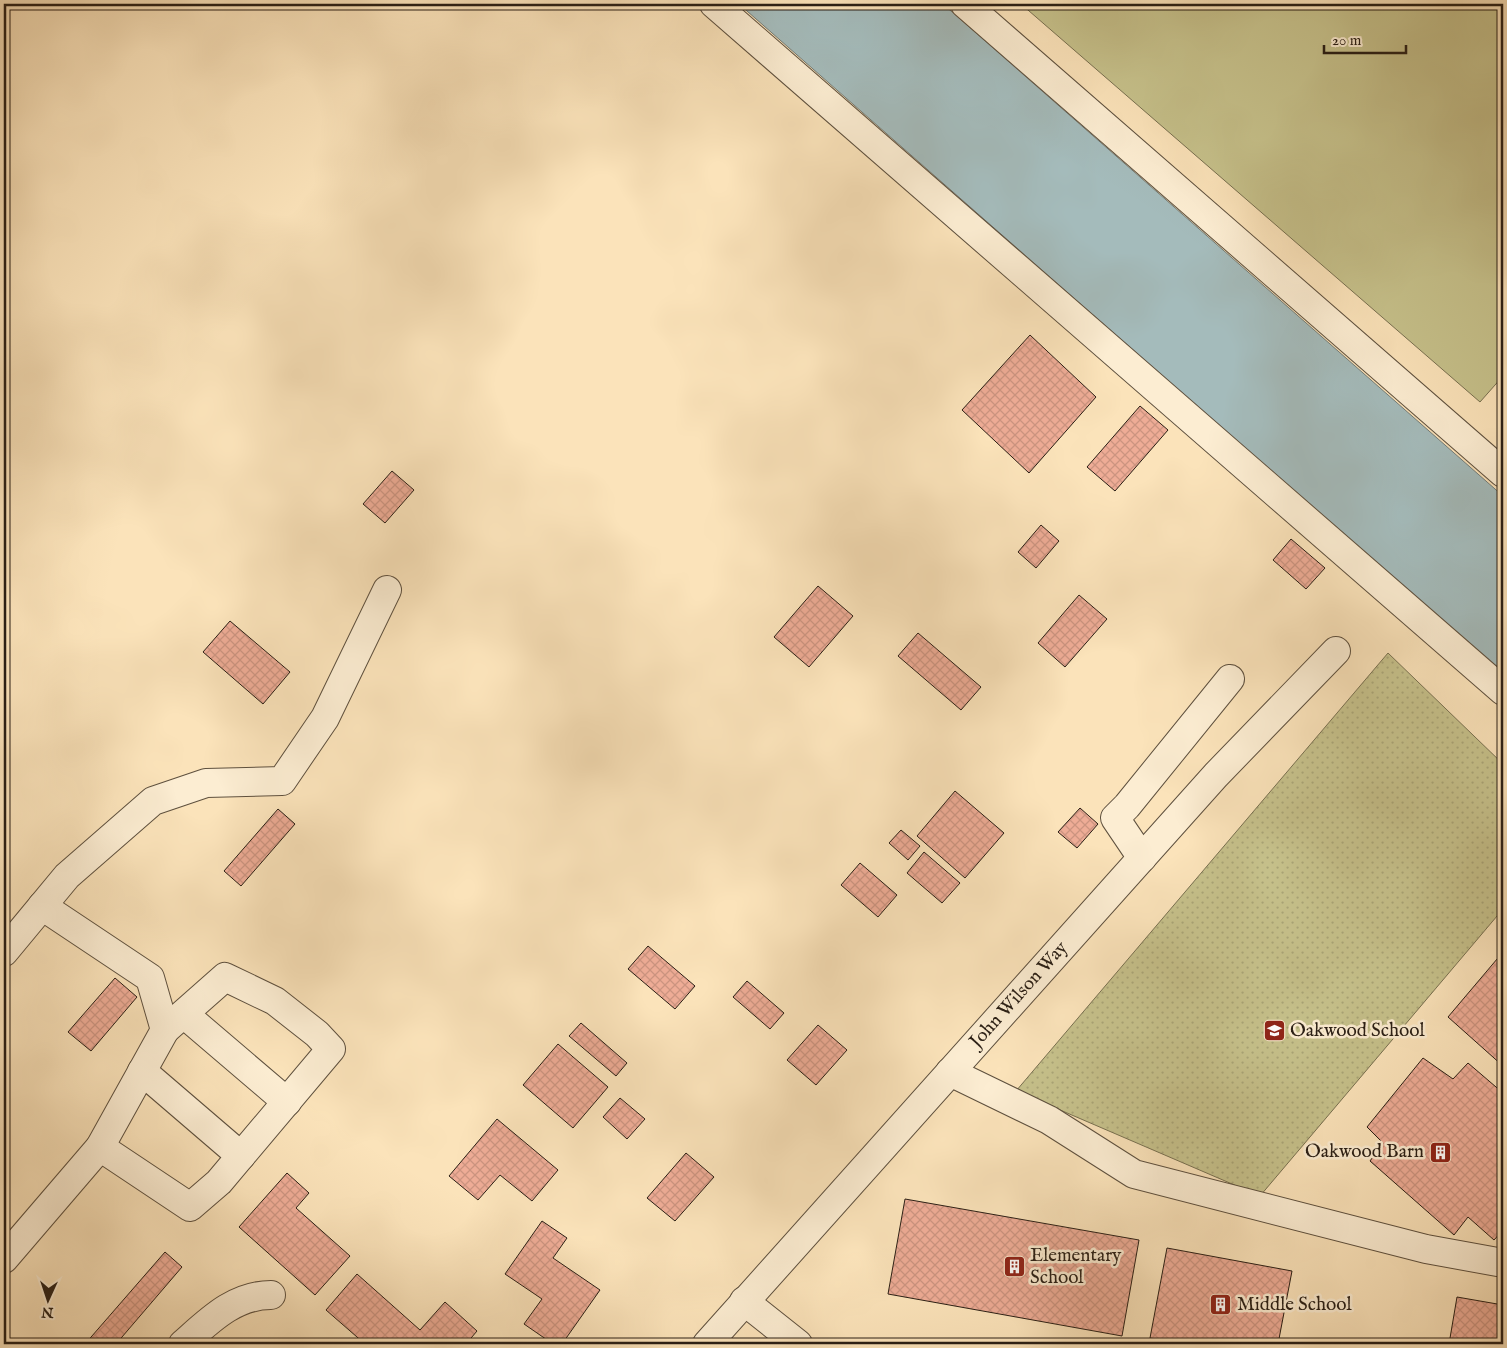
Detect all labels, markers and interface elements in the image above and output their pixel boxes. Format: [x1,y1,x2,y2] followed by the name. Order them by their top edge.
[1324,22,1407,54] scale bar
[1332,31,1362,50] text: 20 m
[963,936,1074,1055] street label: John Wilson Way
[1262,1019,1286,1043] school or university icon: Oakwood School
[1290,1019,1425,1043] place label: Oakwood School
[1305,1140,1424,1164] place label: Oakwood Barn
[1428,1140,1452,1164] building icon: Oakwood Barn
[1030,1244,1122,1290] place label: Elementary School
[1002,1255,1026,1279] building icon: Elementary School
[22,1276,72,1326] north arrow
[1209,1293,1233,1317] building icon: Middle School
[1237,1293,1352,1317] place label: Middle School
[41,1303,55,1321] text: N

